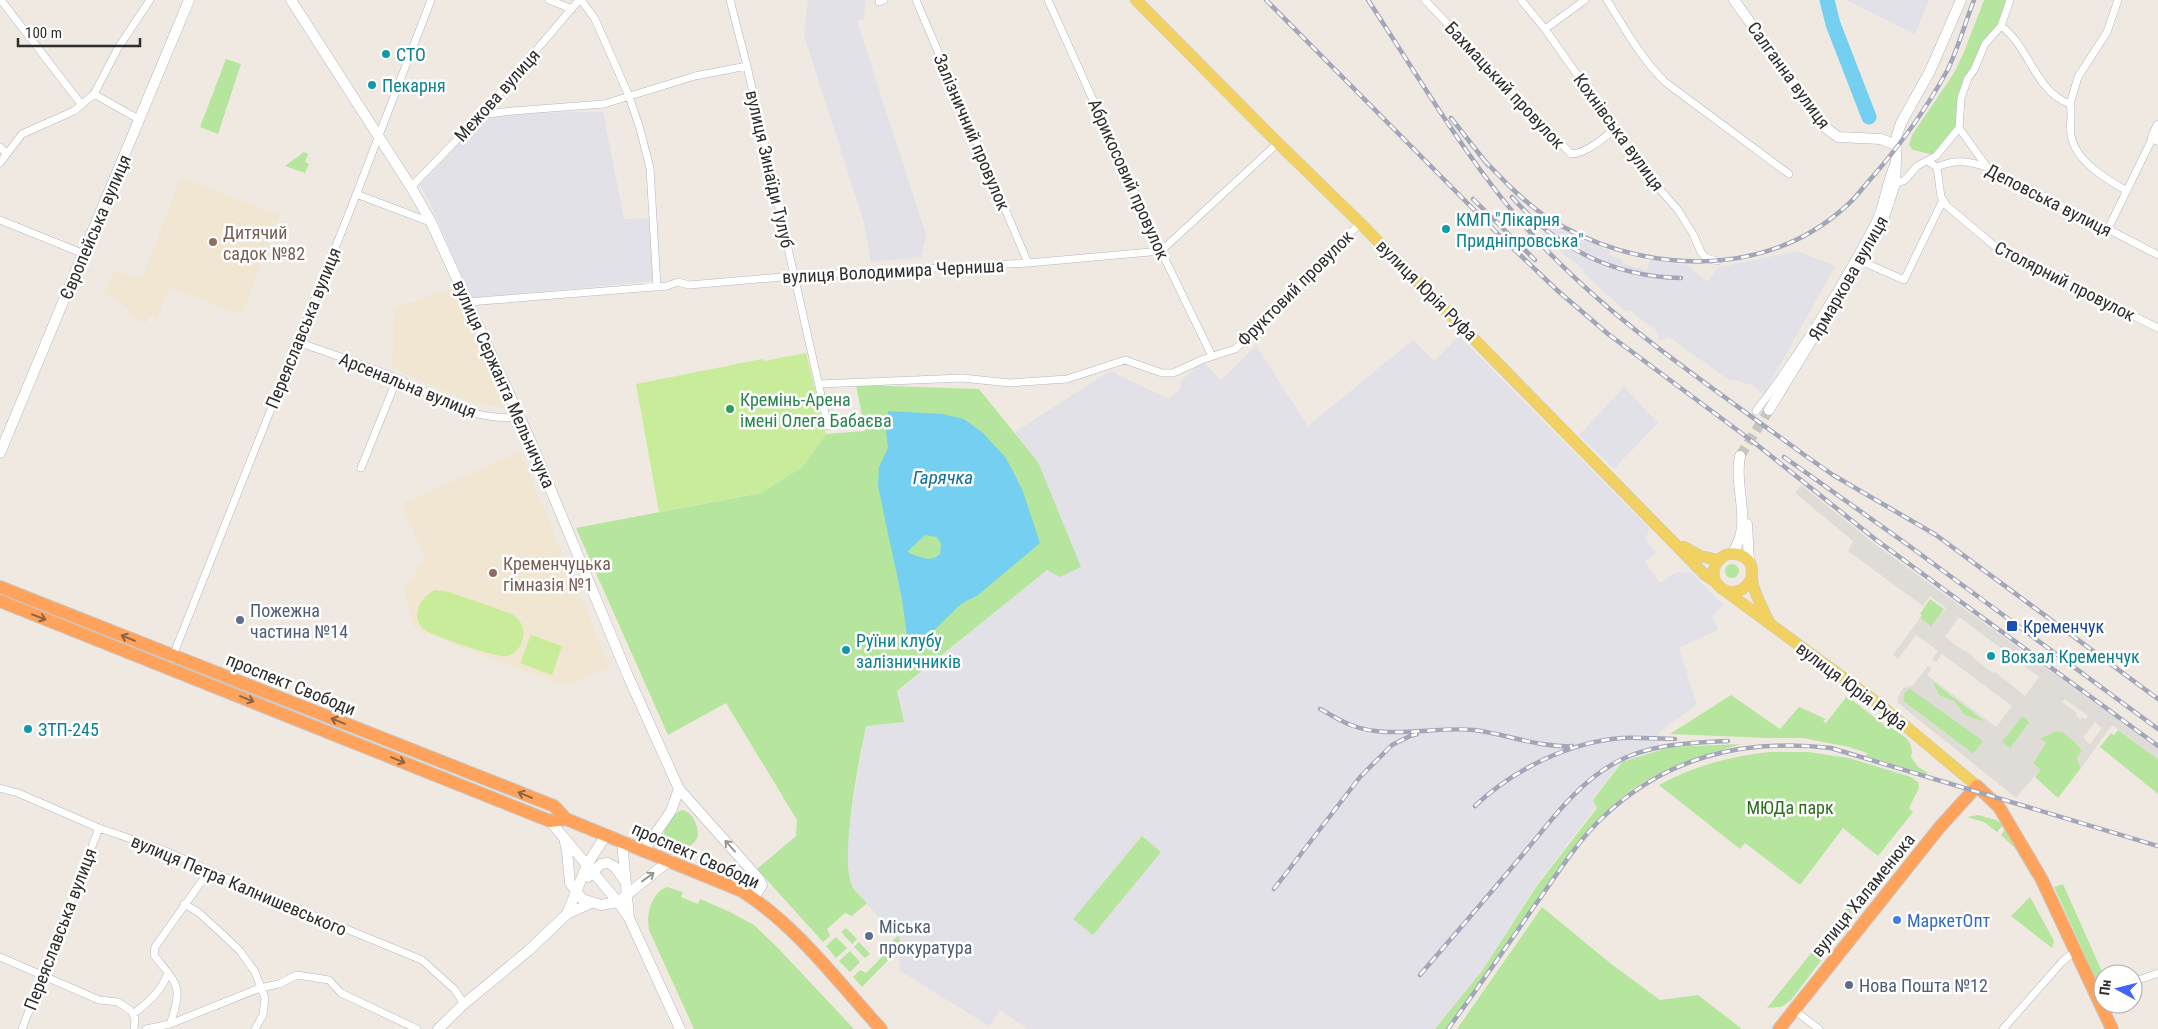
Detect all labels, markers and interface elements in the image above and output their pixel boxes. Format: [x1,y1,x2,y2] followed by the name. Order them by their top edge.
[18,15,140,47] scale bar
[1441,17,1569,153] street label: Бахмацький провулок
[1743,17,1835,133] street label: Салганна вулиця
[25,24,62,42] text: 100 m
[396,44,426,65] place label: СТО
[450,44,544,146] street label: Межова вулиця
[380,48,392,60] marker: СТО
[930,51,1015,214] street label: Залізничний провулок
[1569,69,1669,195] street label: Кохнівська вулиця
[382,75,446,96] place label: Пекарня
[366,79,378,91] marker: Пекарня
[742,88,798,250] street label: вулиця Зинаїди Тулуб
[1084,96,1174,263] street label: Абрикосовий провулок
[55,151,135,303] street label: Європейська вулиця
[1982,159,2116,241] street label: Деповська вулиця
[1456,209,1584,251] place label: КМП "Лікарня Придніпровська"
[1804,212,1892,344] street label: Ярмаркова вулиця
[223,222,305,264] place label: Дитячий садок №82
[1440,223,1452,235] marker: КМП "Лікарня Придніпровська"
[1233,226,1357,350] street label: Фруктовий провулок
[1372,235,1482,345] street label: вулиця Юрія Руфа
[207,236,219,248] marker: Дитячий садок №82
[1991,237,2139,326] street label: Столярний провулок
[261,244,345,412] street label: Переяславська вулиця
[782,255,1004,287] street label: вулиця Володимира Черниша
[448,277,560,491] street label: вулиця Сержанта Мельничука
[336,348,480,422] street label: Арсенальна вулиця
[740,389,892,431] place label: Кремінь-Арена імені Олега Бабаєва
[724,403,736,415] marker: Кремінь-Арена імені Олега Бабаєва
[913,466,973,489] water label: Гарячка
[503,553,611,595] place label: Кременчуцька гімназія №1
[487,567,499,579] marker: Кременчуцька гімназія №1
[250,600,348,642] place label: Пожежна частина №14
[31,612,46,622] one-way arrow
[234,614,246,626] marker: Пожежна частина №14
[2023,616,2105,637] place label: Кременчук
[2005,619,2019,633] marker: Кременчук
[856,630,961,672] place label: Руїни клубу залізничників
[121,633,136,642] one-way arrow
[1792,637,1912,735] street label: вулиця Юрія Руфа
[840,644,852,656] marker: Руїни клубу залізничників
[2001,646,2140,667] place label: Вокзал Кременчук
[223,648,359,720] street label: проспект Свободи
[1985,650,1997,662] marker: Вокзал Кременчук
[239,695,255,704] one-way arrow
[330,715,345,724] one-way arrow
[38,719,99,740] place label: ЗТП-245
[22,723,34,735] marker: ЗТП-245
[390,756,405,765] one-way arrow
[518,789,533,799] one-way arrow
[1746,797,1834,818] park label: МЮДа парк
[629,817,763,893] street label: проспект Свободи
[1807,829,1919,961] street label: вулиця Халаменюка
[128,830,350,940] street label: вулиця Петра Калнишевського
[724,839,735,852] one-way arrow
[19,845,101,1013] street label: Переяславська вулиця
[641,872,654,883] one-way arrow
[1907,910,1991,931] place label: МаркетОпт
[1891,914,1903,926] marker: МаркетОпт
[879,916,972,958] place label: Міська прокуратура
[863,930,875,942] marker: Міська прокуратура
[2093,964,2143,1014] north arrow
[1859,975,1988,996] place label: Нова Пошта №12
[1843,979,1855,991] marker: Нова Пошта №12
[2096,979,2114,996] text: Пн

